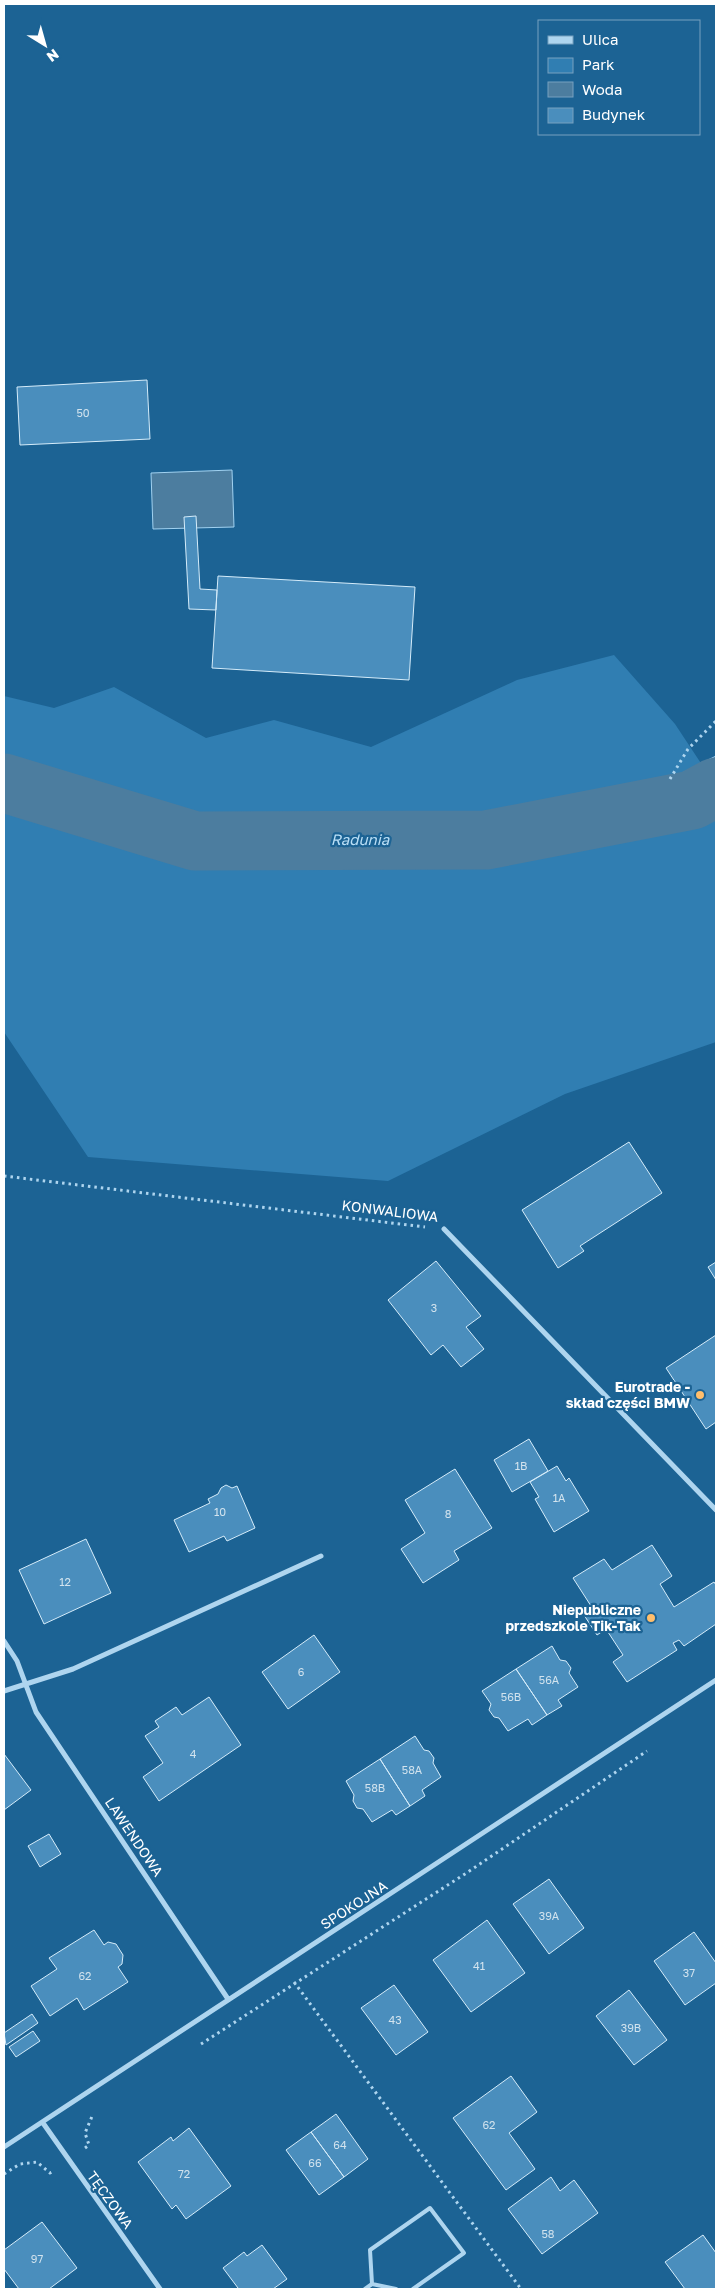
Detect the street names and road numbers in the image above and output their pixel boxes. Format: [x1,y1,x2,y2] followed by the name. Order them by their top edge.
[341,1196,440,1225] street label: KONWALIOWA
[102,1794,167,1880] street label: LAWENDOWA
[317,1876,391,1932] street label: SPOKOJNA
[84,2168,137,2232] street label: TĘCZOWA

